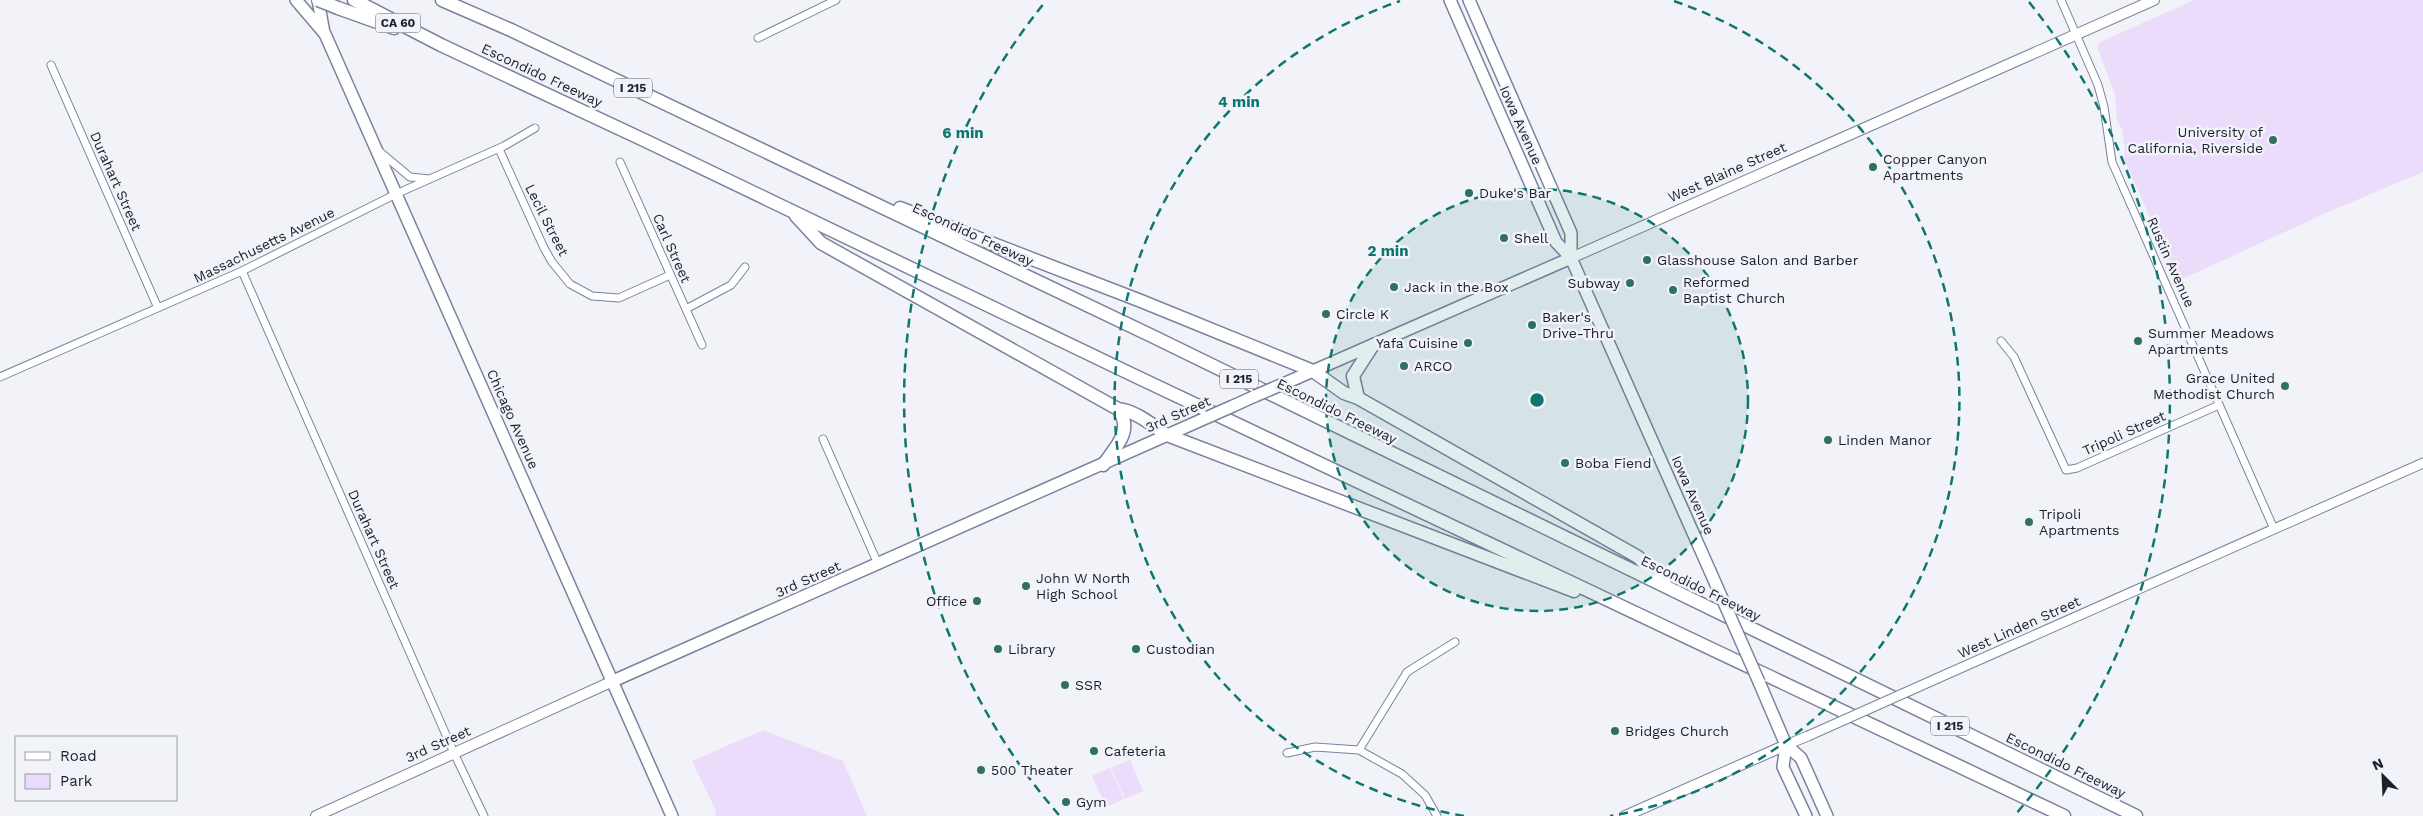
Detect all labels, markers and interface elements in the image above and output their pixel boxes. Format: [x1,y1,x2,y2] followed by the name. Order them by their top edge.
[376,13,420,32] road number: CA 60
[479,40,606,110] street label: Escondido Freeway
[614,78,652,98] road number: I 215
[1496,83,1546,167] street label: Iowa Avenue
[1218,93,1260,111] text: 4 min
[942,124,984,142] text: 6 min
[2128,124,2263,156] place label: University of California, Riverside
[87,129,145,233] street label: Durahart Street
[2267,134,2279,146] marker: University of California, Riverside
[1665,139,1789,205] street label: West Blaine Street
[1883,151,1987,183] place label: Copper Canyon Apartments
[1867,161,1879,173] marker: Copper Canyon Apartments
[522,181,572,259] street label: Lecil Street
[1479,185,1552,201] place label: Duke's Bar
[1463,187,1475,199] marker: Duke's Bar
[910,199,1037,269] street label: Escondido Freeway
[191,204,337,286] street label: Massachusetts Avenue
[650,211,694,285] street label: Carl Street
[2144,214,2198,310] street label: Rustin Avenue
[1514,230,1549,246] place label: Shell
[1498,232,1510,244] marker: Shell
[1367,242,1409,260] text: 2 min
[1657,252,1859,268] place label: Glasshouse Salon and Barber
[1641,254,1653,266] marker: Glasshouse Salon and Barber
[1683,274,1785,306] place label: Reformed Baptist Church
[1568,275,1621,291] place label: Subway
[1624,277,1636,289] marker: Subway
[1404,279,1509,295] place label: Jack in the Box
[1388,281,1400,293] marker: Jack in the Box
[1667,284,1679,296] marker: Reformed Baptist Church
[1336,306,1389,322] place label: Circle K
[1320,308,1332,320] marker: Circle K
[1542,309,1614,341] place label: Baker's Drive-Thru
[1526,319,1538,331] marker: Baker's Drive-Thru
[2148,325,2274,357] place label: Summer Meadows Apartments
[1376,335,1458,351] place label: Yafa Cuisine
[2132,335,2144,347] marker: Summer Meadows Apartments
[1462,337,1474,349] marker: Yafa Cuisine
[1414,358,1453,374] place label: ARCO
[1398,360,1410,372] marker: ARCO
[484,367,542,471] street label: Chicago Avenue
[1220,369,1258,388] road number: I 215
[2153,370,2275,402] place label: Grace United Methodist Church
[1274,375,1400,447] street label: Escondido Freeway
[2279,380,2291,392] marker: Grace United Methodist Church
[1528,391,1546,409] centre of rings
[1143,393,1213,435] street label: 3rd Street
[2080,408,2168,458] street label: Tripoli Street
[1838,432,1932,448] place label: Linden Manor
[1822,434,1834,446] marker: Linden Manor
[1668,453,1718,537] street label: Iowa Avenue
[1575,455,1651,471] place label: Boba Fiend
[1559,457,1571,469] marker: Boba Fiend
[345,487,403,591] street label: Durahart Street
[2039,506,2119,538] place label: Tripoli Apartments
[2023,516,2035,528] marker: Tripoli Apartments
[1638,552,1764,624] street label: Escondido Freeway
[773,558,843,600] street label: 3rd Street
[1036,570,1130,602] place label: John W North High School
[1020,580,1032,592] marker: John W North High School
[926,593,967,609] place label: Office
[1955,593,2083,661] street label: West Linden Street
[971,595,983,607] marker: Office
[1008,641,1056,657] place label: Library
[1146,641,1215,657] place label: Custodian
[992,643,1004,655] marker: Library
[1130,643,1142,655] marker: Custodian
[1075,677,1102,693] place label: SSR
[1059,679,1071,691] marker: SSR
[1931,716,1969,736] road number: I 215
[403,723,473,765] street label: 3rd Street
[1625,723,1729,739] place label: Bridges Church
[1609,725,1621,737] marker: Bridges Church
[2003,729,2129,801] street label: Escondido Freeway
[15,736,178,801] legend
[1104,743,1166,759] place label: Cafeteria
[1088,745,1100,757] marker: Cafeteria
[60,747,97,765] text: Road
[2358,751,2408,801] north arrow
[2370,755,2386,774] text: N
[991,762,1073,778] place label: 500 Theater
[975,764,987,776] marker: 500 Theater
[60,772,93,790] text: Park
[1076,794,1107,810] place label: Gym
[1060,796,1072,808] marker: Gym

